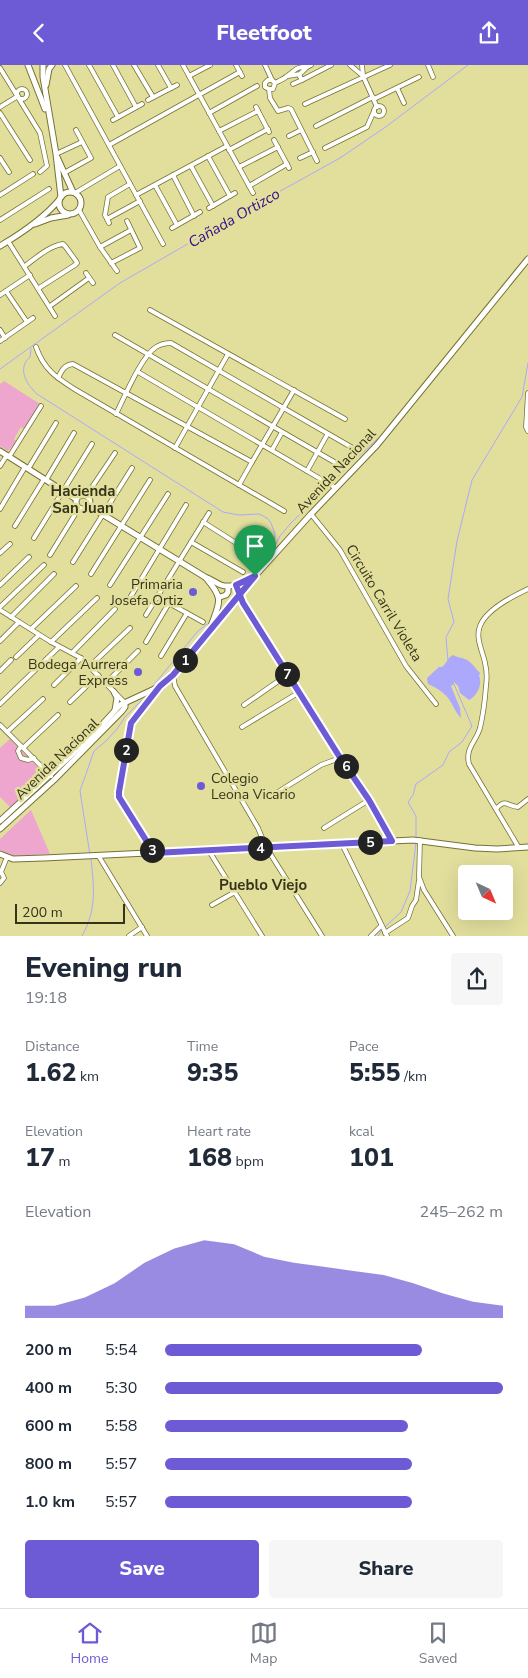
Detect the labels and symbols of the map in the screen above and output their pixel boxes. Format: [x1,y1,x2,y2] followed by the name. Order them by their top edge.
[185,184,283,252] water label: Cañada Ortizco
[292,424,381,518] street label: Avenida Nacional
[51,481,115,518] district label: Hacienda San Juan
[234,525,276,576] pin
[341,541,427,665] street label: Circuito Carril Violeta
[109,575,184,610] place label: Primaria Josefa Ortiz
[187,586,199,598] marker: Primaria Josefa Ortiz
[172,647,198,673] pin: 1
[28,655,128,690] place label: Bodega Aurrera Express
[274,661,300,687] pin: 7
[132,666,144,678] marker: Bodega Aurrera Express
[11,714,104,804] street label: Avenida Nacional
[114,737,138,763] pin: 2
[334,753,358,779] pin: 6
[211,769,296,804] place label: Colegio Leona Vicario
[195,780,207,792] marker: Colegio Leona Vicario
[358,829,382,855] pin: 5
[248,835,272,861] pin: 4
[140,837,164,863] pin: 3
[458,865,512,920] north arrow
[219,875,307,895] district label: Pueblo Viejo
[15,901,125,924] scale bar

